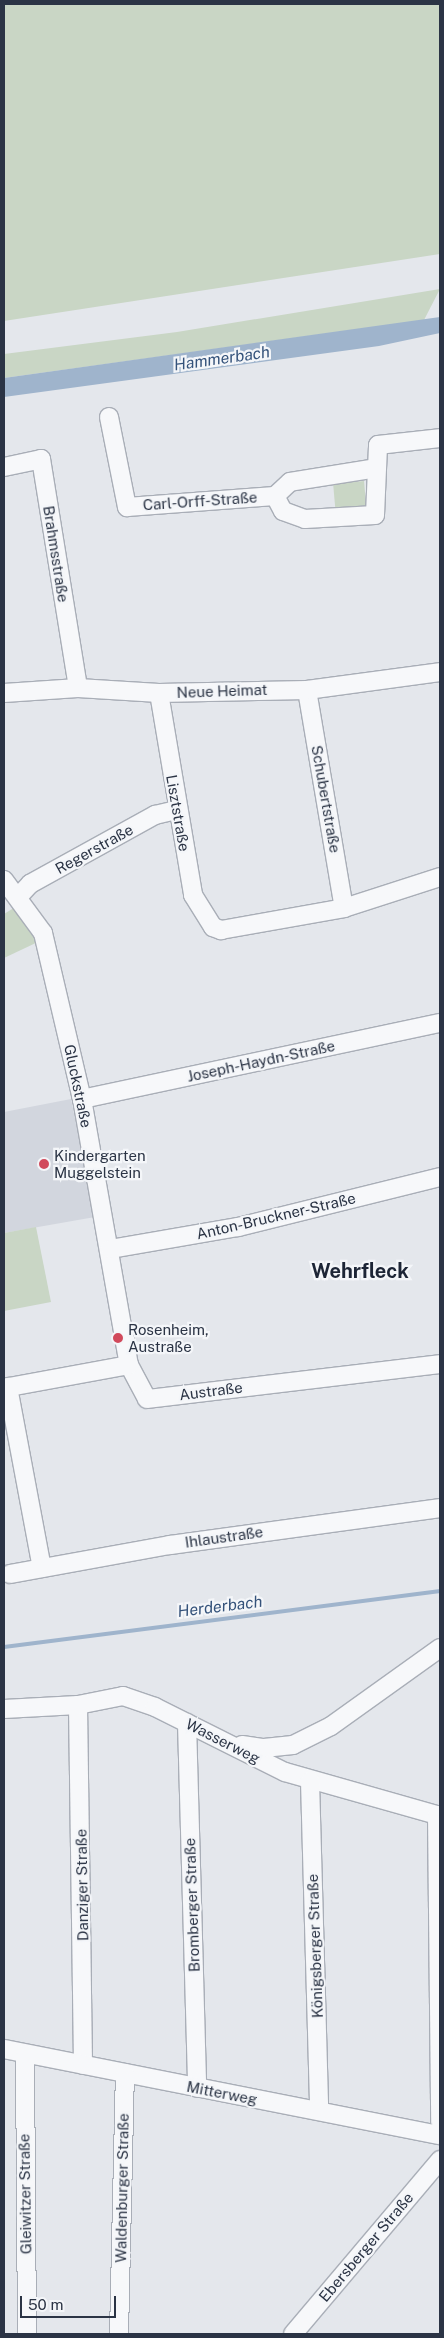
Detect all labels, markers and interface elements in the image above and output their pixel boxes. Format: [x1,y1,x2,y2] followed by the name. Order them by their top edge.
[173,343,271,375] water label: Hammerbach
[142,488,258,514] street label: Carl-Orff-Straße
[39,504,73,604] street label: Brahmsstraße
[176,680,268,702] street label: Neue Heimat
[308,744,344,854] street label: Schubertstraße
[162,773,194,853] street label: Lisztstraße
[52,820,136,878] street label: Regerstraße
[185,1037,337,1085] street label: Joseph-Haydn-Straße
[60,1043,96,1129] street label: Gluckstraße
[54,1146,146,1181] place label: Kindergarten Muggelstein
[38,1158,50,1170] marker: Kindergarten Muggelstein
[195,1189,357,1243] street label: Anton-Bruckner-Straße
[311,1259,409,1283] district label: Wehrfleck
[128,1320,209,1355] place label: Rosenheim, Austraße
[112,1332,124,1344] marker: Rosenheim, Austraße
[178,1378,244,1404] street label: Austraße
[184,1523,264,1551] street label: Ihlaustraße
[176,1592,264,1622] water label: Herderbach
[183,1715,263,1767] street label: Wasserweg
[72,1829,92,1941] street label: Danziger Straße
[181,1838,203,1972] street label: Bromberger Straße
[303,1874,327,2018] street label: Königsberger Straße
[185,2077,259,2109] street label: Mitterweg
[112,2113,132,2263] street label: Waldenburger Straße
[15,2134,35,2254] street label: Gleiwitzer Straße
[315,2189,417,2305] street label: Ebersberger Straße
[22,2286,119,2318] scale bar
[28,2296,63,2313] text: 50 m

